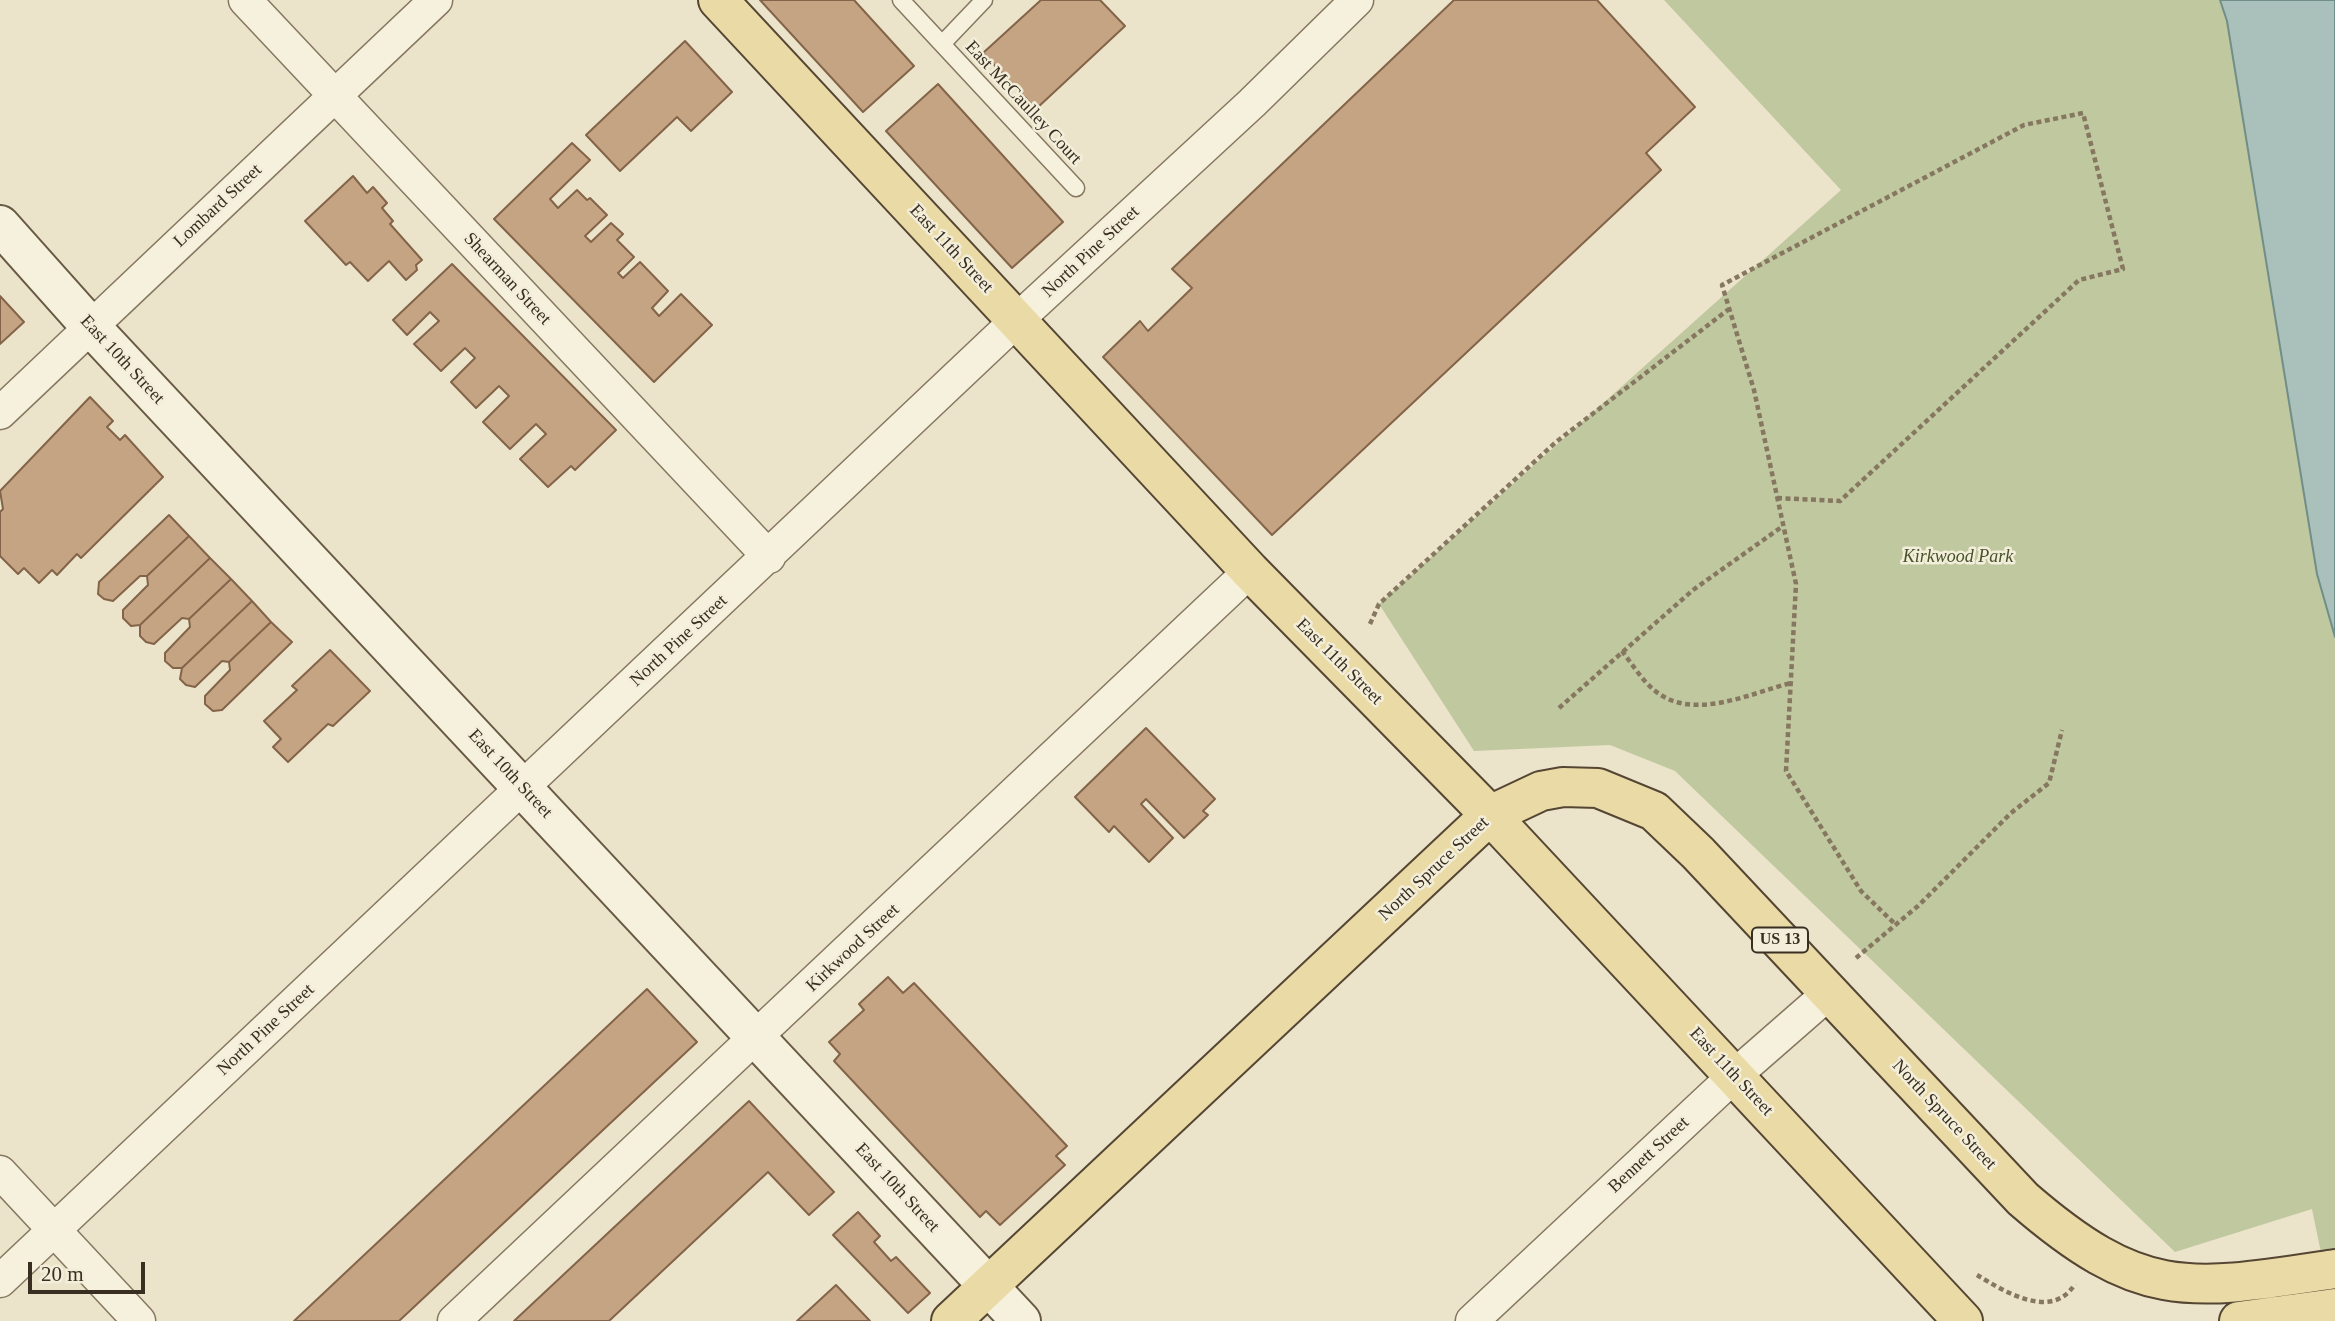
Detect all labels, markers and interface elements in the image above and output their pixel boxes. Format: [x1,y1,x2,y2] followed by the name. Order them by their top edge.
[960,37,1086,169] street label: East McCaulley Court
[170,160,266,252] street label: Lombard Street
[904,200,998,298] street label: East 11th Street
[1038,201,1144,303] street label: North Pine Street
[459,228,555,330] street label: Shearman Street
[75,311,169,409] street label: East 10th Street
[1903,546,2013,568] park label: Kirkwood Park
[626,590,732,692] street label: North Pine Street
[1291,614,1387,710] street label: East 11th Street
[463,725,557,823] street label: East 10th Street
[1374,812,1494,926] street label: North Spruce Street
[802,899,904,997] street label: Kirkwood Street
[1752,928,1808,952] road number: US 13
[213,979,319,1081] street label: North Pine Street
[1684,1023,1778,1121] street label: East 11th Street
[1887,1055,2001,1175] street label: North Spruce Street
[1604,1112,1694,1198] street label: Bennett Street
[850,1139,944,1237] street label: East 10th Street
[32,1248,149,1292] scale bar
[41,1262,84,1286] text: 20 m

